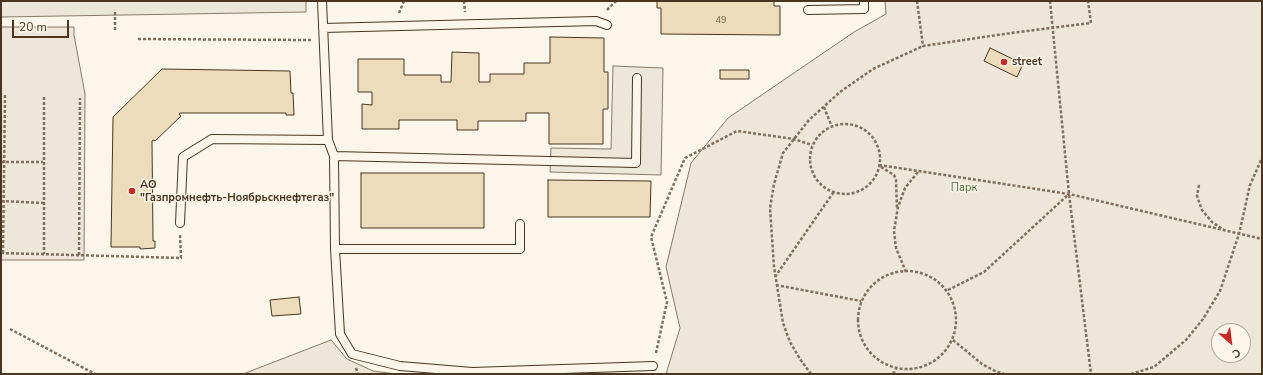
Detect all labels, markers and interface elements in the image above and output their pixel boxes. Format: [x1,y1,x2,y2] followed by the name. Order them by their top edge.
[14,12,71,38] scale bar
[716,16,726,26] house number: 49
[19,19,47,35] text: 20 m
[1012,55,1042,69] place label: street
[999,57,1009,67] marker: street
[140,178,334,204] place label: АО "Газпромнефть-Ноябрьскнефтегаз"
[951,181,977,195] park label: Парк
[127,186,137,196] marker: АО "Газпромнефть-Ноябрьскнефтегаз"
[1211,323,1251,363] north arrow
[1230,345,1243,362] text: С

